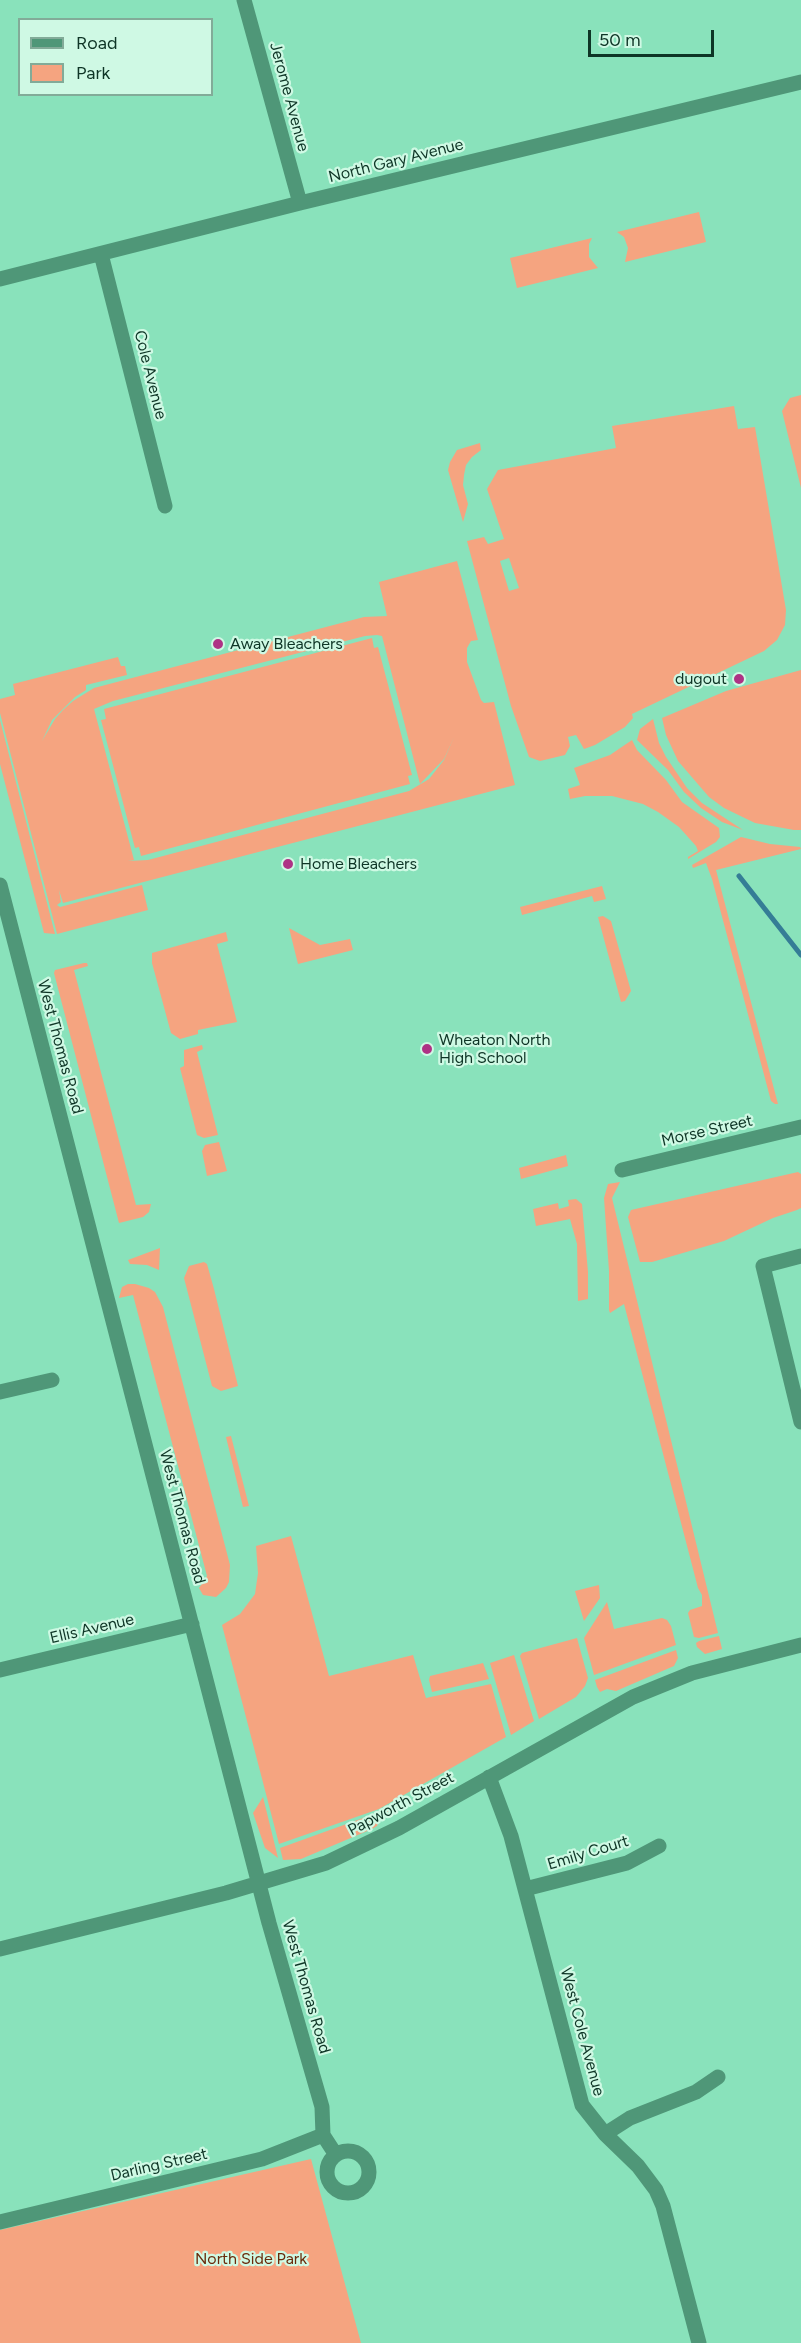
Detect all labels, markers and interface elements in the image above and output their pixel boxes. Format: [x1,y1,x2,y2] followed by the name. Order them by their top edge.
[18,18,213,96] legend
[591,18,717,56] scale bar
[599,29,641,51] text: 50 m
[76,32,117,54] text: Road
[265,40,313,154] street label: Jerome Avenue
[76,62,110,84] text: Park
[327,135,465,187] street label: North Gary Avenue
[130,328,170,422] street label: Cole Avenue
[230,634,343,654] place label: Away Bleachers
[211,637,225,651] marker: Away Bleachers
[675,669,727,689] place label: dugout
[732,672,746,686] marker: dugout
[300,854,417,874] place label: Home Bleachers
[281,857,295,871] marker: Home Bleachers
[33,978,87,1116] street label: West Thomas Road
[439,1030,550,1068] place label: Wheaton North High School
[420,1042,434,1056] marker: Wheaton North High School
[659,1111,755,1151] street label: Morse Street
[155,1448,209,1586] street label: West Thomas Road
[48,1610,136,1648] street label: Ellis Avenue
[345,1768,457,1840] street label: Papworth Street
[545,1832,631,1874] street label: Emily Court
[278,1918,334,2056] street label: West Thomas Road
[556,1966,608,2098] street label: West Cole Avenue
[109,2145,209,2185] street label: Darling Street
[195,2249,307,2269] park label: North Side Park

